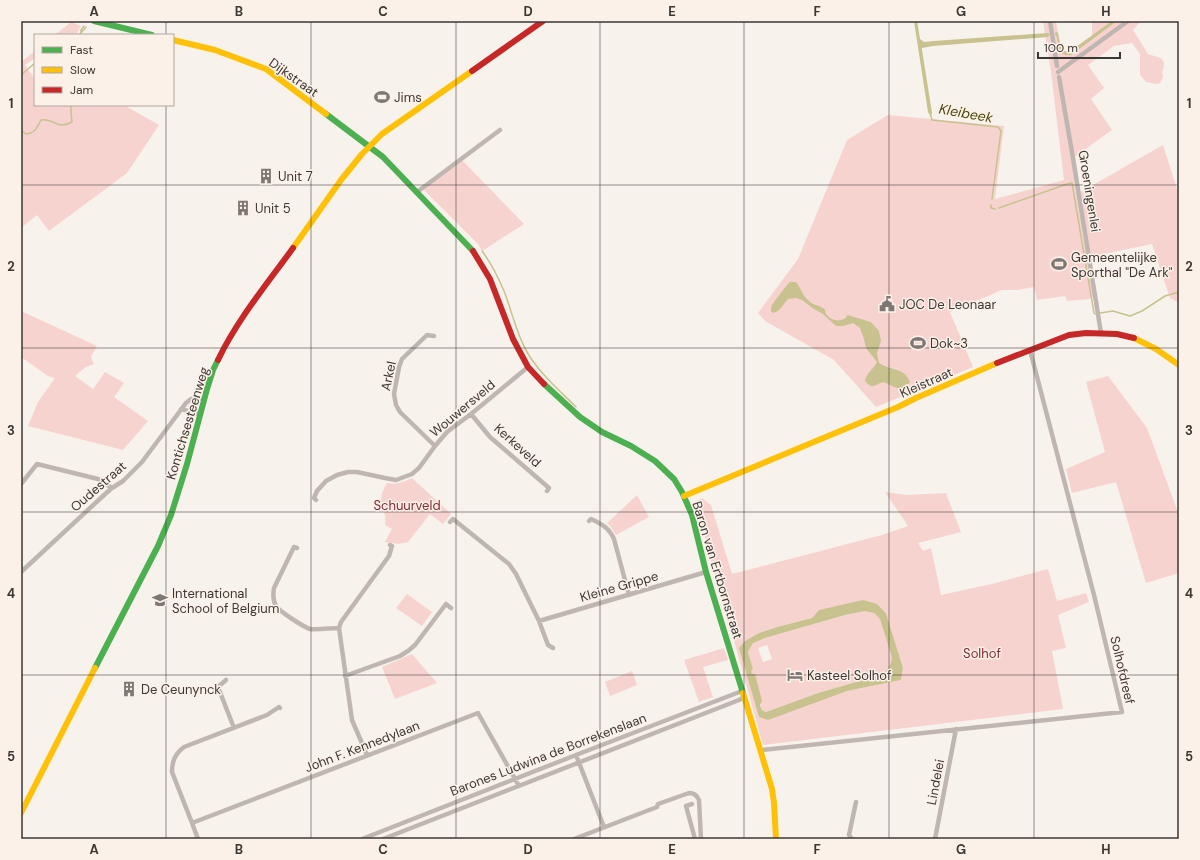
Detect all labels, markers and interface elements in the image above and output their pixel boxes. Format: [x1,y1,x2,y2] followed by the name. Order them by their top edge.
[89,3,99,20] text: A
[235,3,243,20] text: B
[378,3,388,20] text: C
[523,3,533,20] text: D
[668,3,676,20] text: E
[813,3,821,20] text: F
[956,3,966,20] text: G
[1101,3,1111,20] text: H
[34,34,174,106] legend
[1038,34,1120,60] scale bar
[1044,40,1078,56] text: 100 m
[70,42,93,58] text: Fast
[266,54,322,101] street label: Dijkstraat
[70,62,96,78] text: Slow
[70,82,93,98] text: Jam
[373,88,391,106] sports icon: Jims
[394,89,422,106] place label: Jims
[9,95,13,112] text: 1
[1187,95,1191,112] text: 1
[938,99,995,127] water label: Kleibeek
[1075,149,1104,233] street label: Groeningenlei
[257,167,275,185] building icon: Unit 7
[278,168,313,185] place label: Unit 7
[234,199,252,217] building icon: Unit 5
[255,200,291,217] place label: Unit 5
[1071,249,1173,281] place label: Gemeentelijke Sporthal "De Ark"
[1050,255,1068,273] sports icon: Gemeentelijke Sporthal "De Ark"
[7,258,15,275] text: 2
[1185,258,1193,275] text: 2
[878,295,896,313] public building icon: JOC De Leonaar
[899,296,996,313] place label: JOC De Leonaar
[909,334,927,352] sports icon: Dok~3
[930,335,968,352] place label: Dok~3
[377,360,400,392] street label: Arkel
[897,363,955,402] street label: Kleistraat
[162,365,213,482] street label: Kontichsesteenweg
[426,376,498,441] street label: Wouwersveld
[491,420,545,471] street label: Kerkeveld
[7,422,15,439] text: 3
[1185,422,1193,439] text: 3
[67,458,130,515] street label: Oudestraat
[373,497,441,514] park label: Schuurveld
[688,499,747,641] street label: Baron van Ertbornstraat
[578,567,660,606] street label: Kleine Grippe
[7,585,15,602] text: 4
[172,585,279,617] place label: International School of Belgium
[1185,585,1193,602] text: 4
[151,591,169,609] school or university icon: International School of Belgium
[1106,634,1139,706] street label: Solhofdreef
[963,645,1001,662] park label: Solhof
[786,666,804,684] hotel icon: Kasteel Solhof
[807,667,892,684] place label: Kasteel Solhof
[120,680,138,698] building icon: De Ceunynck
[141,681,221,698] place label: De Ceunynck
[448,709,649,800] street label: Barones Ludwina de Borrekenslaan
[302,717,422,776] street label: John F. Kennedylaan
[7,748,15,765] text: 5
[1185,748,1193,765] text: 5
[923,758,948,806] street label: Lindelei
[89,841,99,858] text: A
[235,841,243,858] text: B
[378,841,388,858] text: C
[523,841,533,858] text: D
[668,841,676,858] text: E
[813,841,821,858] text: F
[956,841,966,858] text: G
[1101,841,1111,858] text: H

